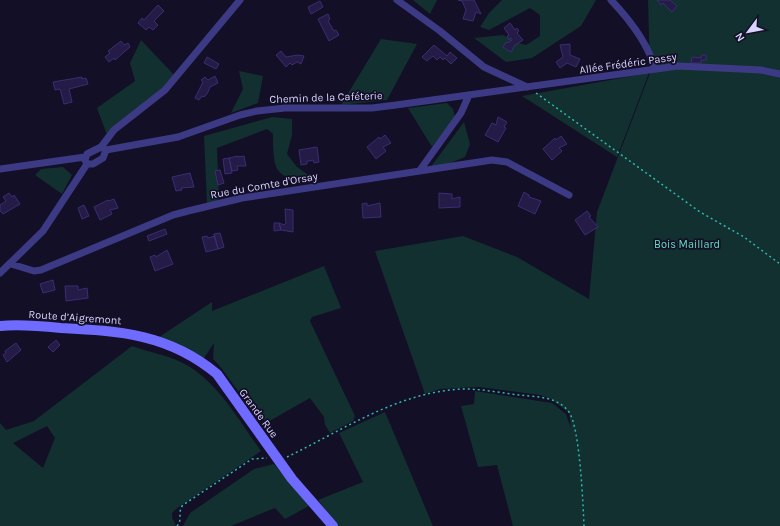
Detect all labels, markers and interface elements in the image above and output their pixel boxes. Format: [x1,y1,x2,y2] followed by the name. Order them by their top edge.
[728,12,768,52] north arrow
[732,30,748,44] text: N
[579,50,678,77] street label: Allée Frédéric Passy
[269,89,383,106] street label: Chemin de la Caféterie
[209,170,319,201] street label: Rue du Comte d'Orsay
[654,238,720,251] park label: Bois Maillard
[28,308,122,327] street label: Route d’Aigremont
[236,386,281,441] street label: Grande Rue

